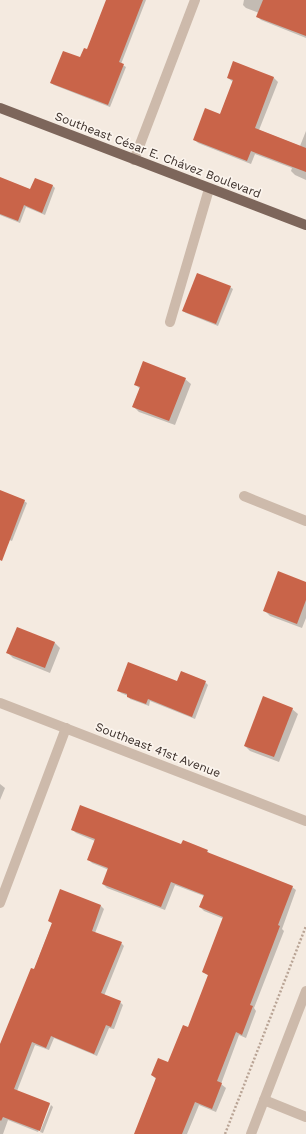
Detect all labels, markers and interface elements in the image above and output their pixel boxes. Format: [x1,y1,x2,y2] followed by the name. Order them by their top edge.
[53,109,263,201] street label: Southeast César E. Chávez Boulevard
[93,720,223,780] street label: Southeast 41st Avenue

